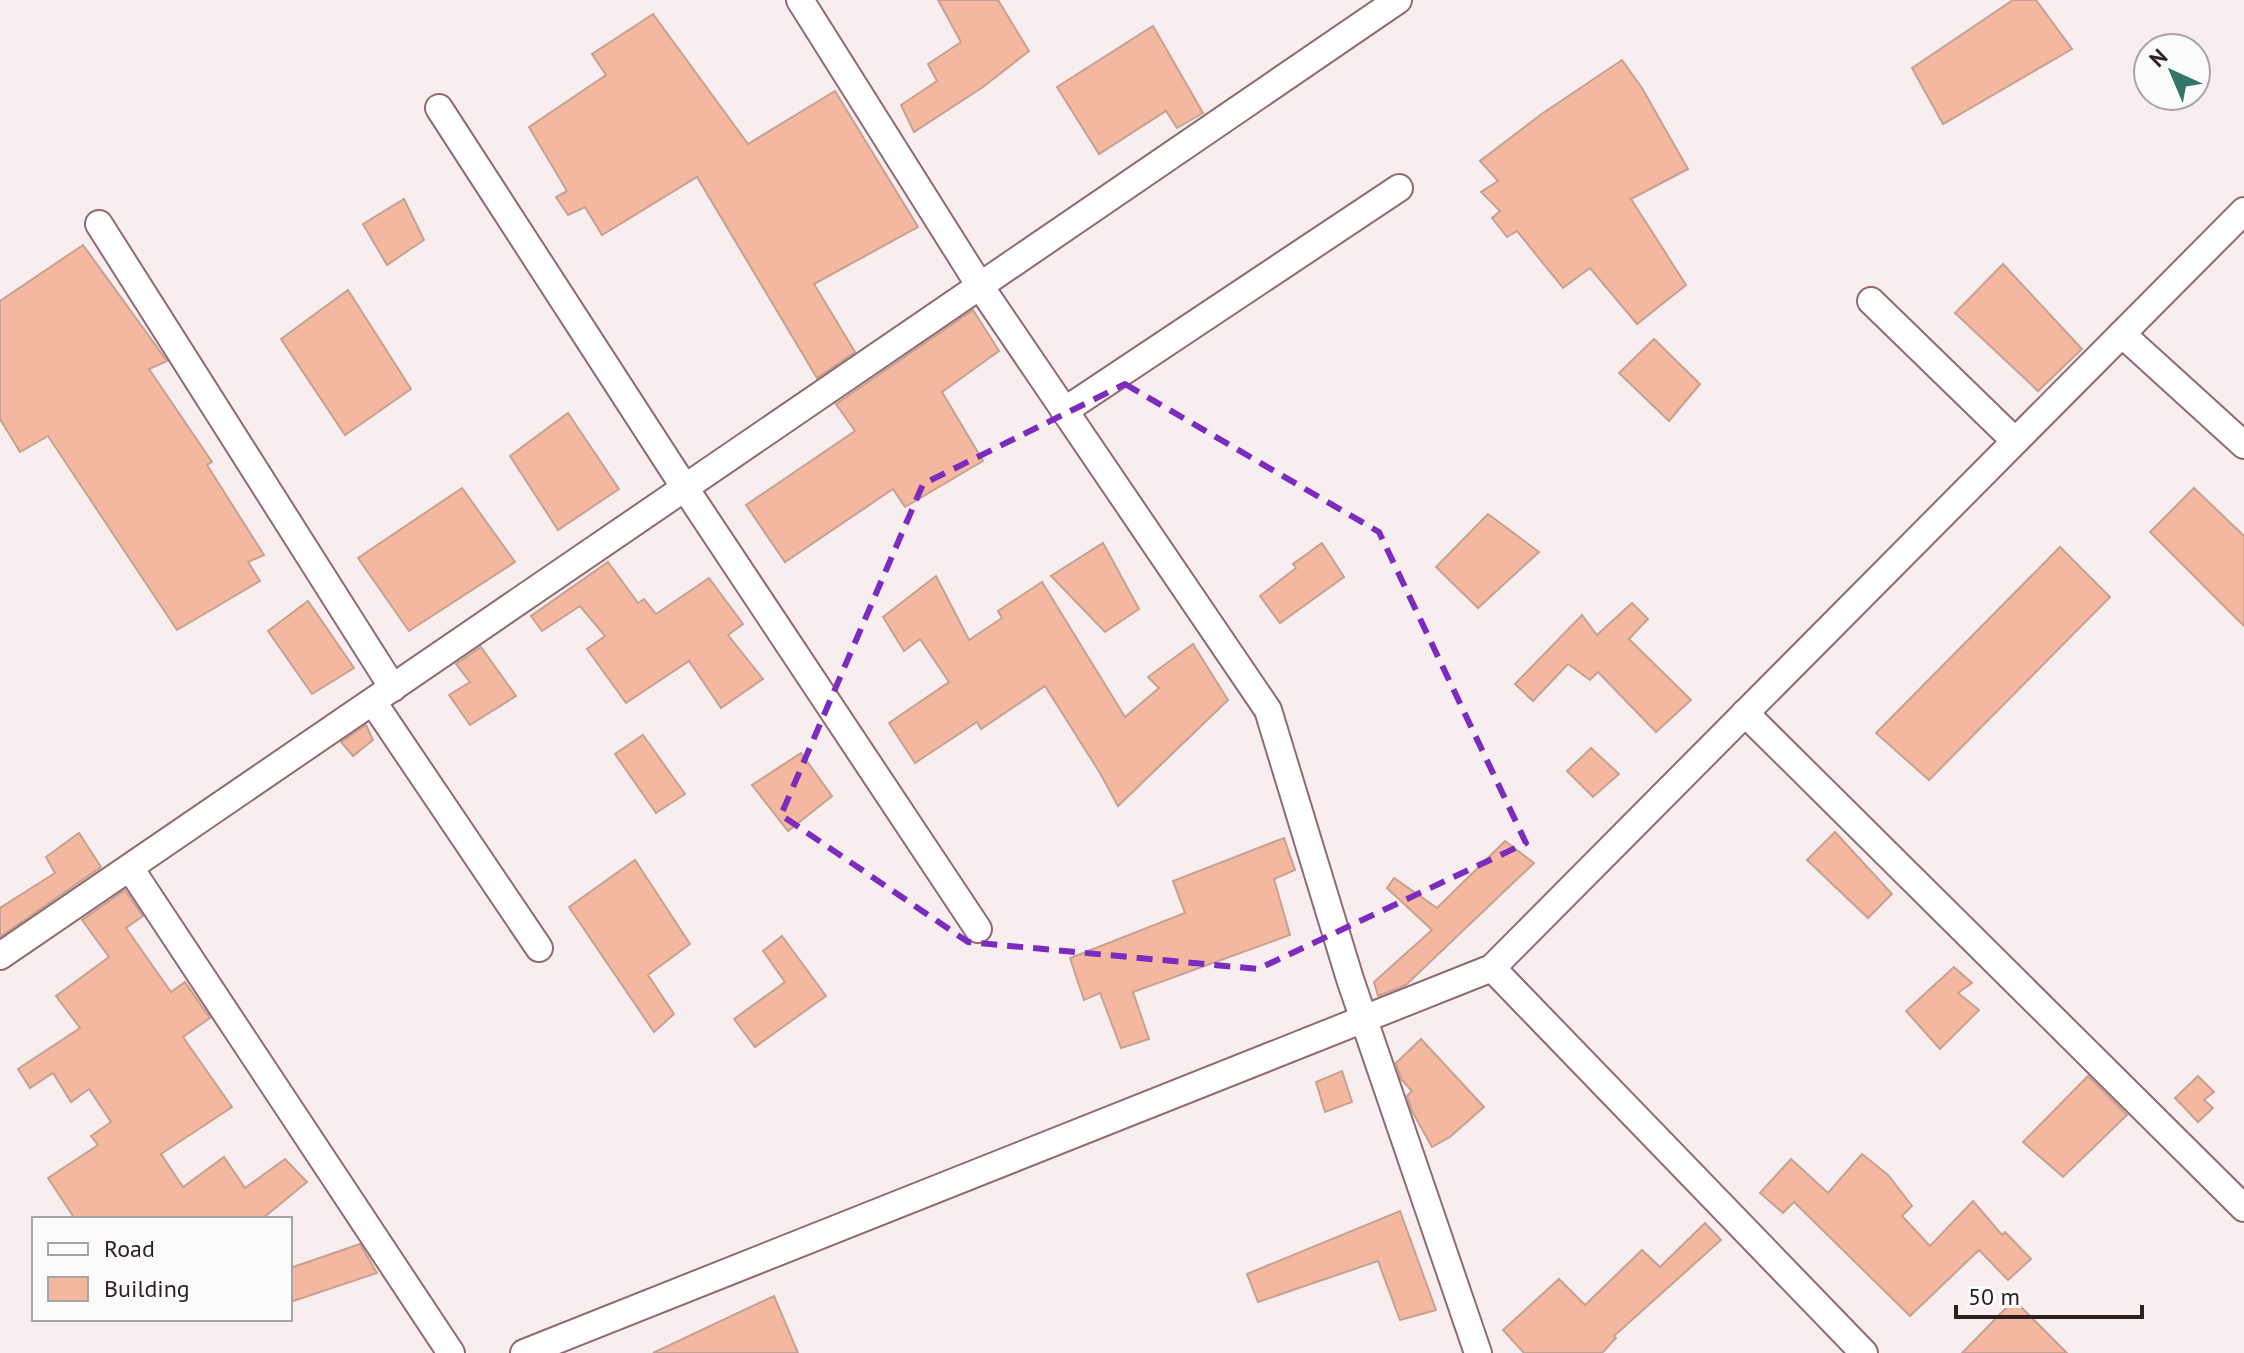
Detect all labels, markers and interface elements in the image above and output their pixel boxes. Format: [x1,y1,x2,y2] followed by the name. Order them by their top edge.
[2132,32,2212,112] north arrow
[2143,43,2173,73] text: N
[32,1217,292,1321] legend
[104,1233,155,1264] text: Road
[1956,1269,2142,1319] scale bar
[104,1273,190,1304] text: Building
[1968,1281,2020,1312] text: 50 m

